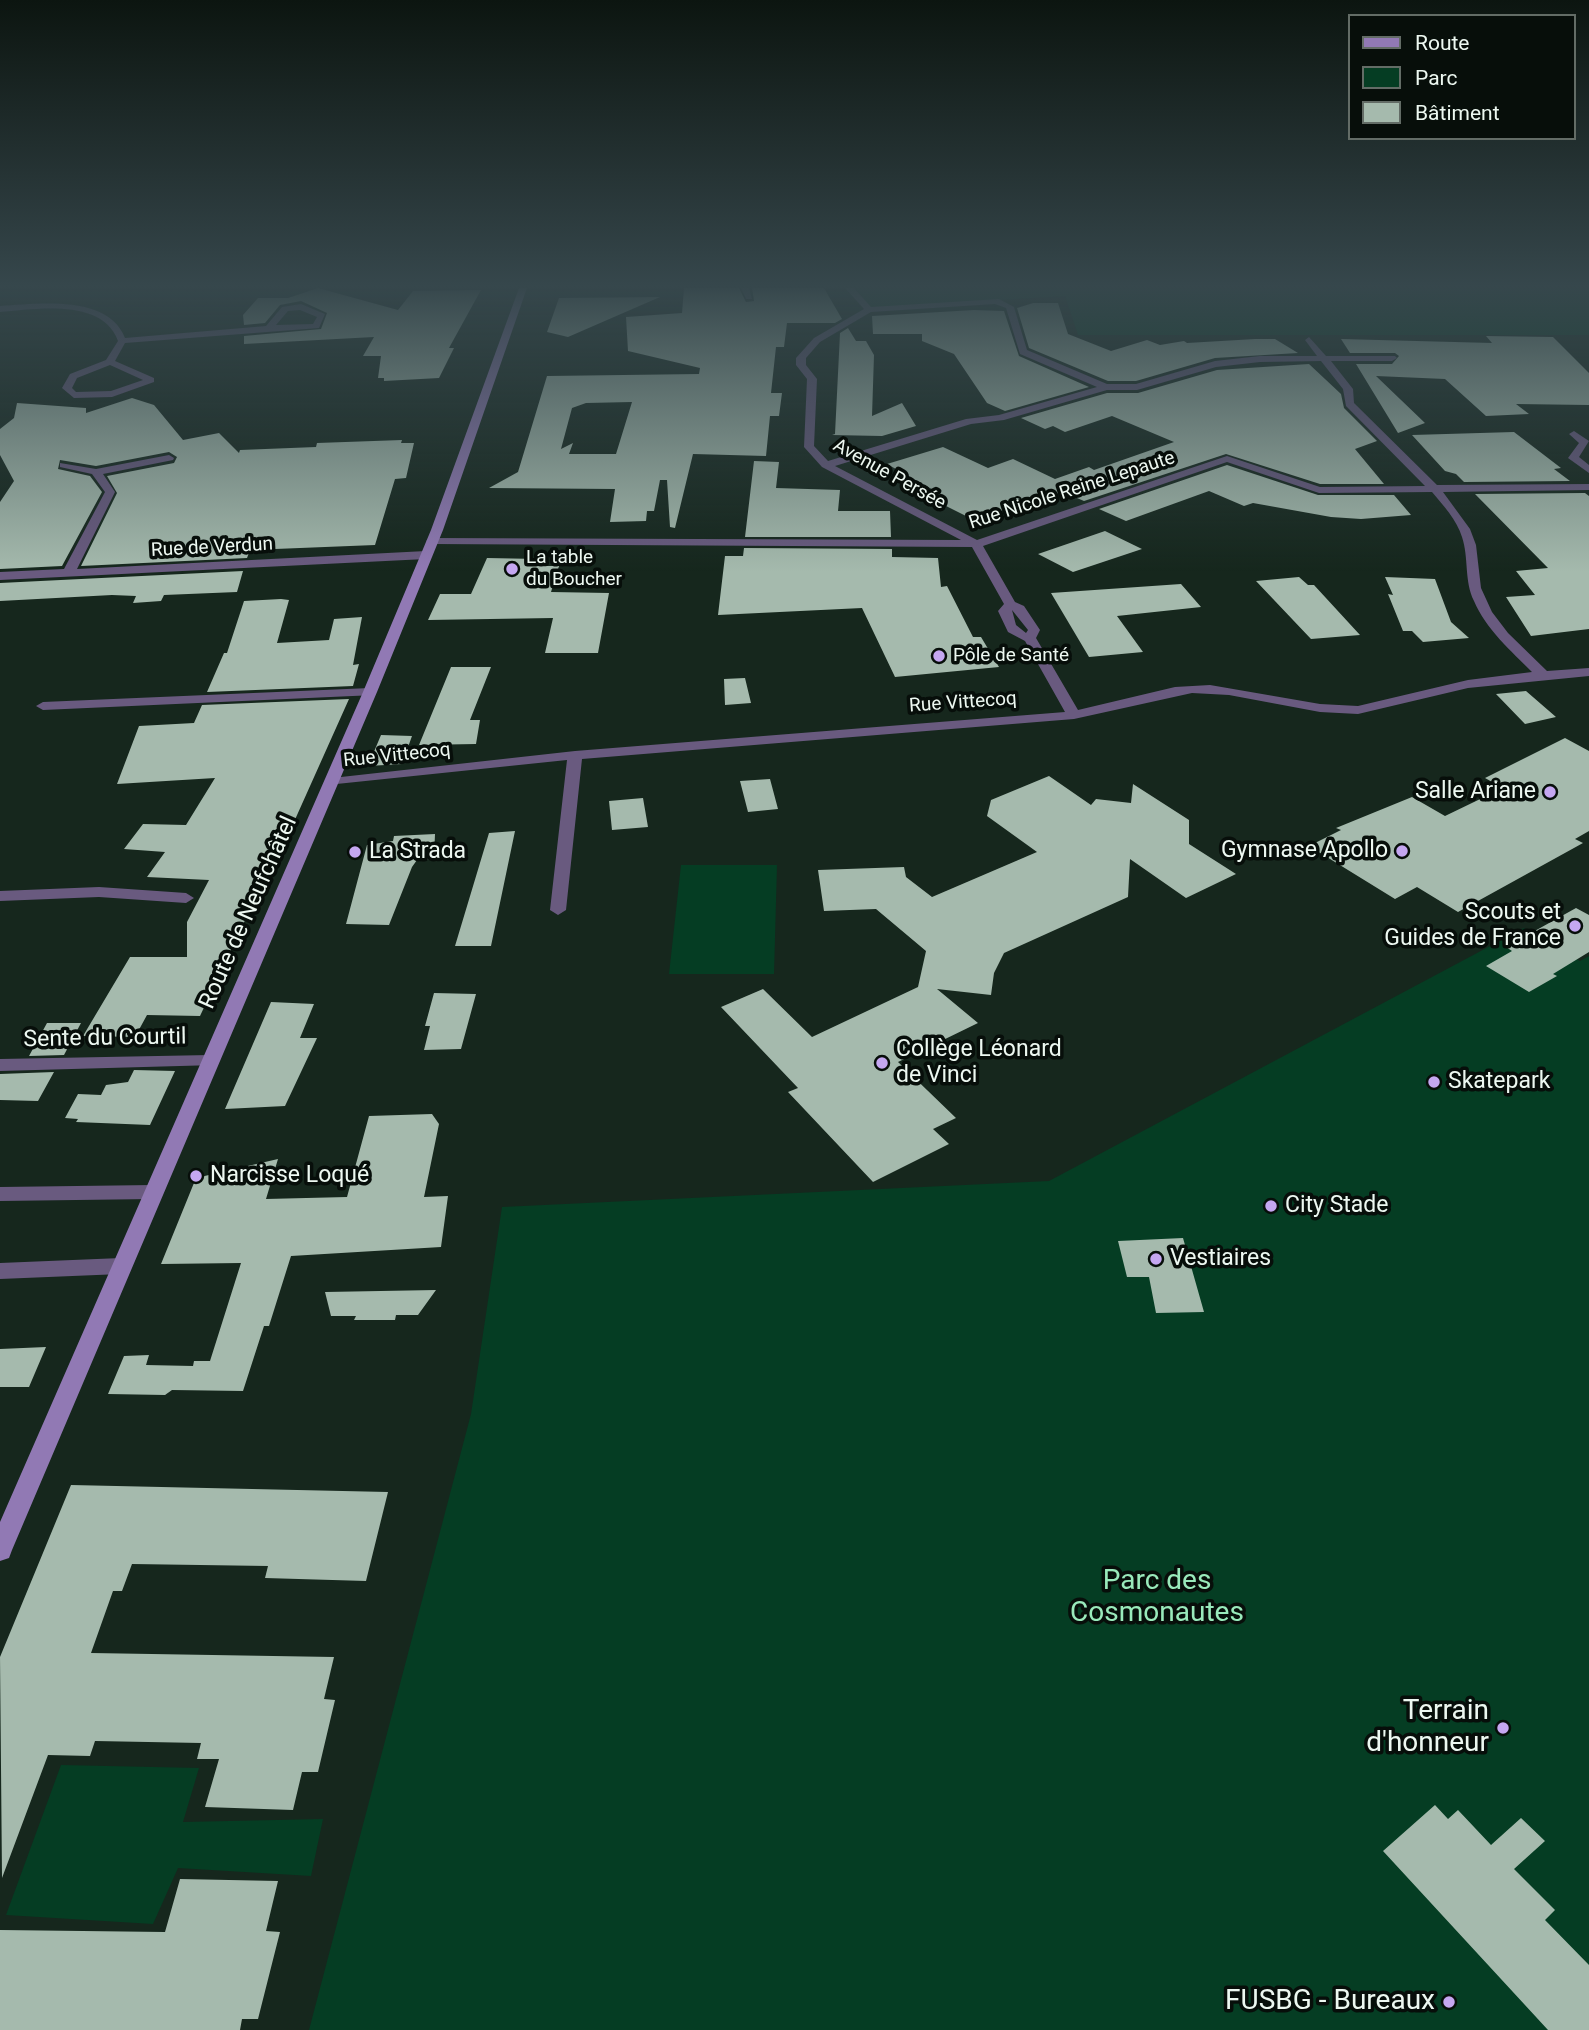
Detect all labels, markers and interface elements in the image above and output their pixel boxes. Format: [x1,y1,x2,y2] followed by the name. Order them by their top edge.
[1348,14,1575,140] legend
[1415,31,1470,55] text: Route
[1415,66,1457,90] text: Parc
[1415,101,1500,125] text: Bâtiment
[829,435,949,515] street label: Avenue Persée
[966,447,1178,535] street label: Rue Nicole Reine Lepaute
[150,533,274,563] street label: Rue de Verdun
[526,547,622,591] place label: La table du Boucher
[504,561,520,577] marker: La table du Boucher
[953,645,1069,667] place label: Pôle de Santé
[931,648,947,664] marker: Pôle de Santé
[908,688,1018,718] street label: Rue Vittecoq
[342,739,452,773] street label: Rue Vittecoq
[1415,778,1536,806] place label: Salle Ariane
[1542,784,1558,800] marker: Salle Ariane
[194,812,304,1014] street label: Route de Neufchâtel
[1221,837,1388,865] place label: Gymnase Apollo
[369,838,466,866] place label: La Strada
[1394,843,1410,859] marker: Gymnase Apollo
[347,844,363,860] marker: La Strada
[1384,899,1561,953] place label: Scouts et Guides de France
[1567,918,1583,934] marker: Scouts et Guides de France
[23,1024,187,1054] street label: Sente du Courtil
[896,1036,1062,1090] place label: Collège Léonard de Vinci
[874,1055,890,1071] marker: Collège Léonard de Vinci
[1448,1068,1550,1096] place label: Skatepark
[1426,1074,1442,1090] marker: Skatepark
[210,1162,369,1190] place label: Narcisse Loqué
[188,1168,204,1184] marker: Narcisse Loqué
[1285,1192,1389,1220] place label: City Stade
[1263,1198,1279,1214] marker: City Stade
[1170,1245,1271,1273] place label: Vestiaires
[1148,1251,1164,1267] marker: Vestiaires
[1070,1565,1244,1631] park label: Parc des Cosmonautes
[1366,1695,1489,1761] place label: Terrain d'honneur
[1495,1720,1511,1736] marker: Terrain d'honneur
[1225,1985,1435,2019] place label: FUSBG - Bureaux
[1441,1994,1457,2010] marker: FUSBG - Bureaux

